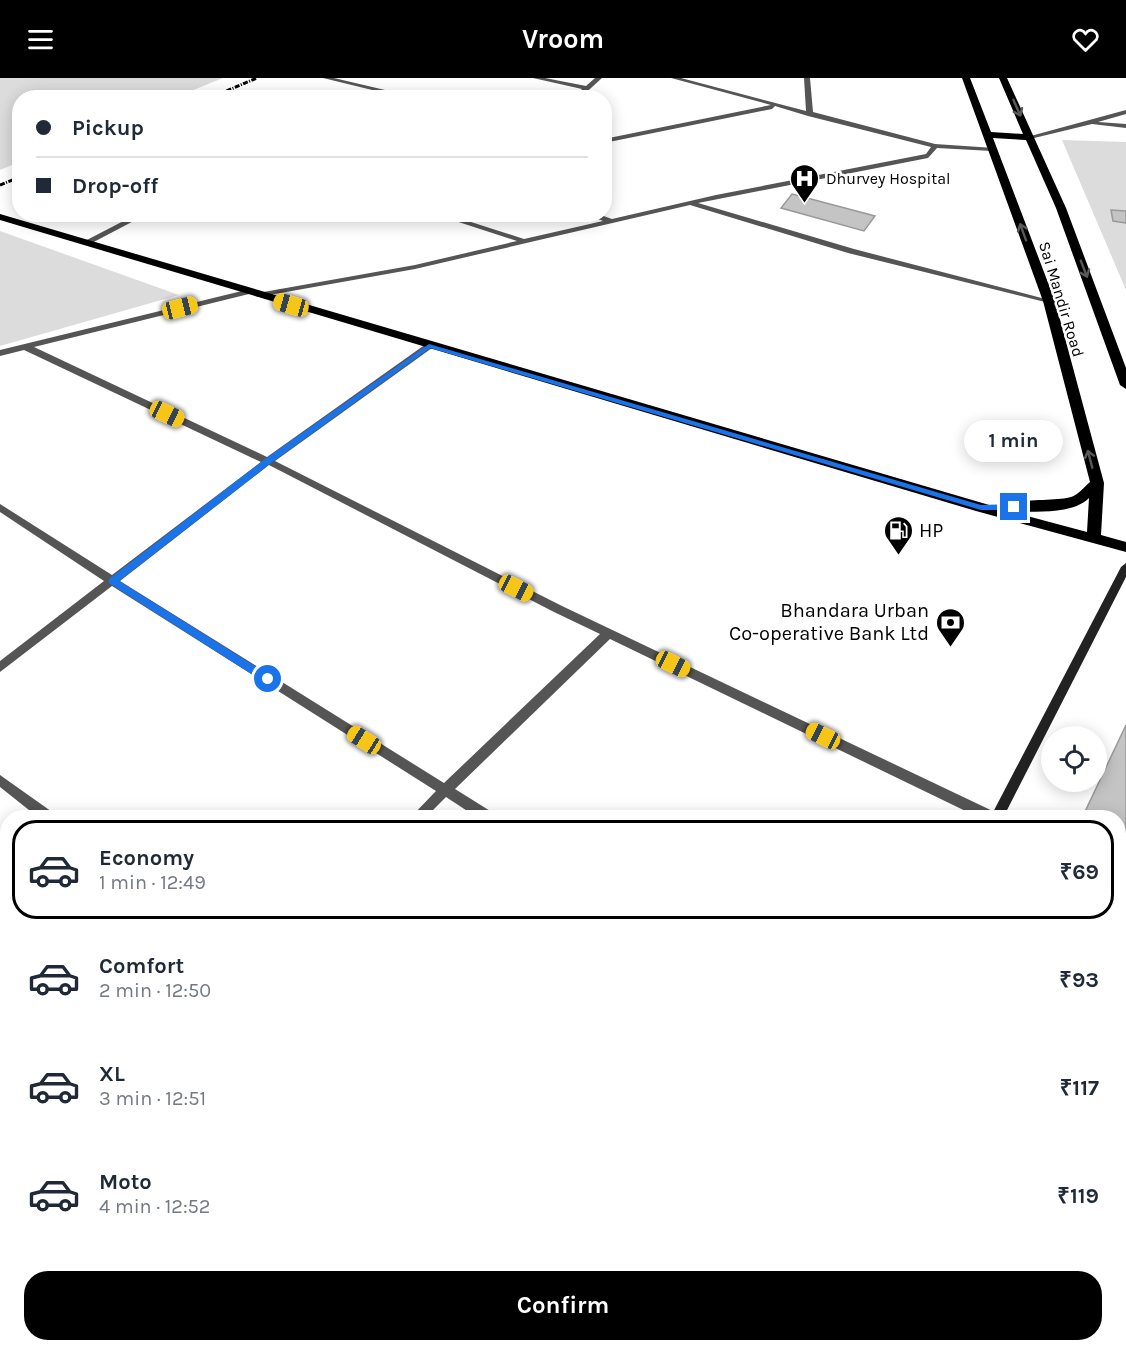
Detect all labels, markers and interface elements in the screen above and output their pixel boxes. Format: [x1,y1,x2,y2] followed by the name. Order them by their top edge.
[24,23,57,56] icon: menu
[522,23,604,55] text: Vroom
[1069,23,1102,56] icon: heart
[1011,98,1023,116] one-way arrow
[72,115,144,141] text: Pickup
[789,162,821,204] hospital icon: Dhurvey Hospital
[826,169,950,188] place label: Dhurvey Hospital
[72,173,158,199] text: Drop-off
[1017,223,1028,242] one-way arrow
[1035,239,1088,359] street label: Sai Mandir Road
[1080,259,1091,278] one-way arrow
[271,291,311,319] car
[160,295,200,321] car
[147,398,187,430] car
[964,420,1064,462] callout: 1 min
[988,429,1039,452] text: 1 min
[1084,450,1096,469] one-way arrow
[1000,493,1027,520] route end
[882,514,914,556] fuel station icon: HP
[919,519,943,542] place label: HP
[496,572,536,604] car
[729,599,929,645] place label: Bhandara Urban Co-operative Bank Ltd
[934,606,966,648] bank icon: Bhandara Urban Co-operative Bank Ltd
[653,648,693,680] car
[254,665,281,692] route start
[803,720,843,752] car
[344,723,384,757] car
[1041,726,1107,792] map controls
[1041,726,1107,792] button: locate
[27,843,81,897] icon: car
[99,845,194,871] text: Economy
[1060,859,1099,885] text: ₹69
[99,871,206,894] text: 1 min · 12:49
[27,951,81,1005] icon: car
[99,953,184,979] text: Comfort
[1059,967,1099,993] text: ₹93
[99,979,211,1002] text: 2 min · 12:50
[27,1059,81,1113] icon: car
[99,1061,125,1087] text: XL
[1060,1075,1099,1101] text: ₹117
[99,1087,206,1110] text: 3 min · 12:51
[27,1167,81,1221] icon: car
[99,1169,152,1195] text: Moto
[1057,1183,1099,1209] text: ₹119
[99,1195,210,1218] text: 4 min · 12:52
[24,1271,1102,1340] button: Confirm

